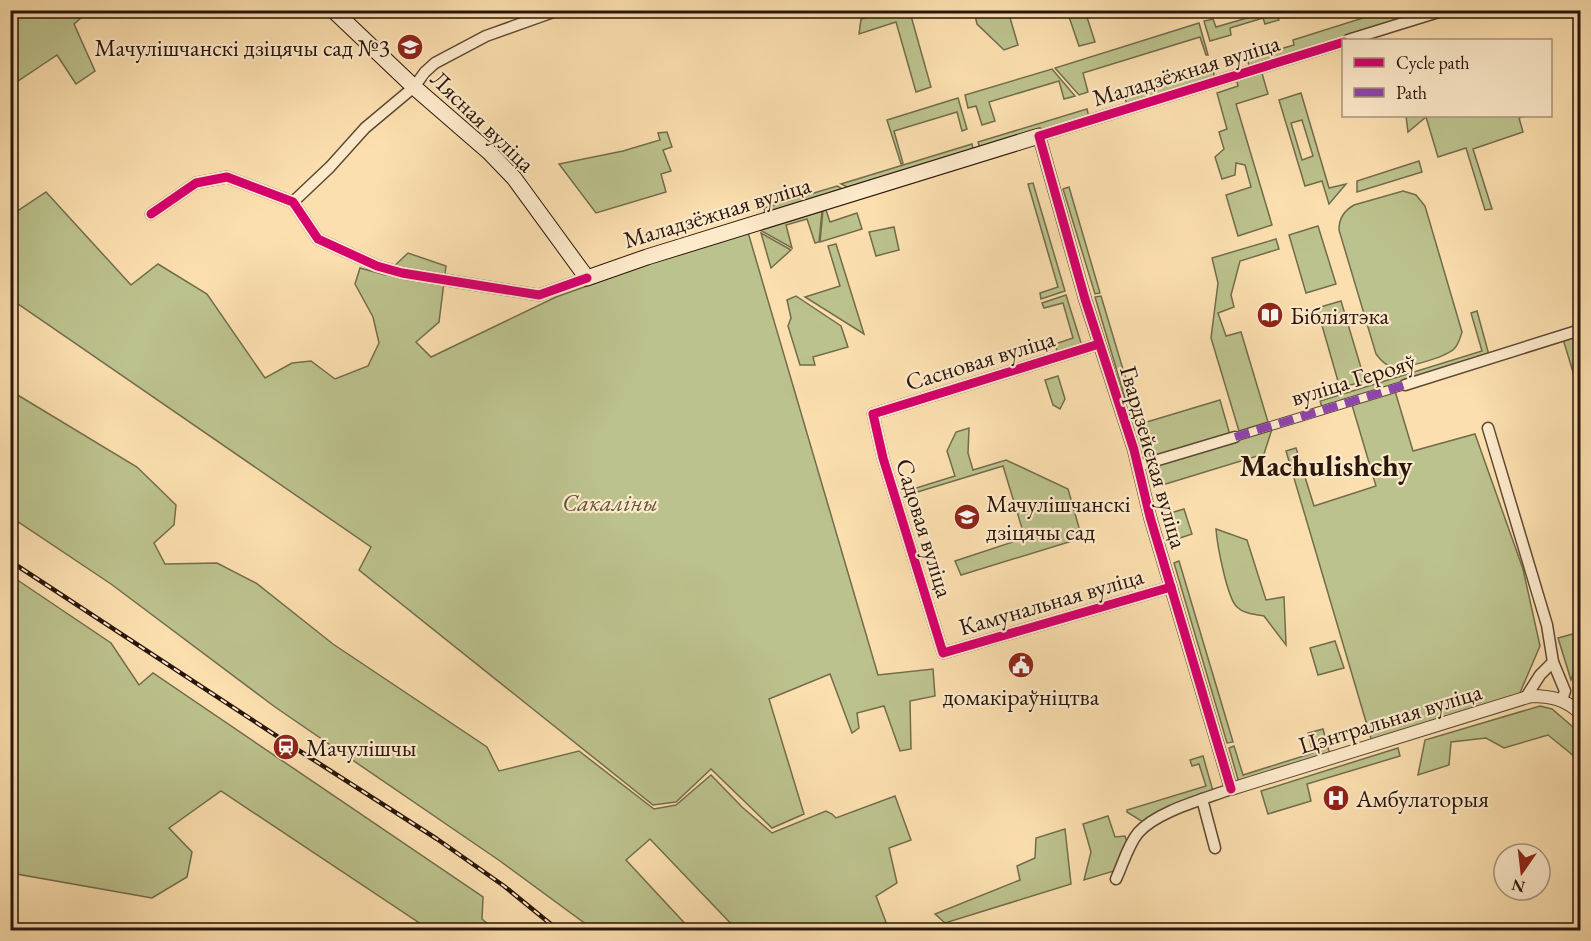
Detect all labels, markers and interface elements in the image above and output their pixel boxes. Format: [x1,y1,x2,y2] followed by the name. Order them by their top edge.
[1088,27,1284,113] street label: Маладзёжная вуліца
[94,32,390,63] place label: Мачулішчанскі дзіцячы сад №3
[395,32,425,62] school or university icon: Мачулішчанскі дзіцячы сад №3
[1342,39,1552,117] legend
[1396,51,1470,74] text: Cycle path
[424,63,542,179] street label: Лясная вуліца
[1396,81,1427,104] text: Path
[619,169,815,255] street label: Маладзёжная вуліца
[1255,300,1285,330] library icon: Бібліятэка
[1290,300,1390,331] place label: Бібліятэка
[901,322,1059,397] street label: Сасновая вуліца
[1287,345,1420,413] street label: вуліца Герояў
[1113,362,1195,552] street label: Гвардзейская вуліца
[1240,446,1413,485] district label: Machulishchy
[889,455,961,602] street label: Садовая вуліца
[562,487,658,518] park label: Сакаліны
[986,488,1131,547] place label: Мачулішчанскі дзіцячы сад
[952,502,982,532] school or university icon: Мачулішчанскі дзіцячы сад
[955,560,1147,642] street label: Камунальная вуліца
[1006,650,1036,680] public building icon: домакіраўніцтва
[1295,675,1486,761] street label: Цэнтральная вуліца
[943,681,1100,712] place label: домакіраўніцтва
[271,732,301,762] station icon: Мачулішчы
[306,732,417,763] place label: Мачулішчы
[1321,783,1351,813] hospital icon: Амбулаторыя
[1355,783,1489,814] place label: Амбулаторыя
[1492,842,1552,902] north arrow
[1510,874,1527,898] text: N

